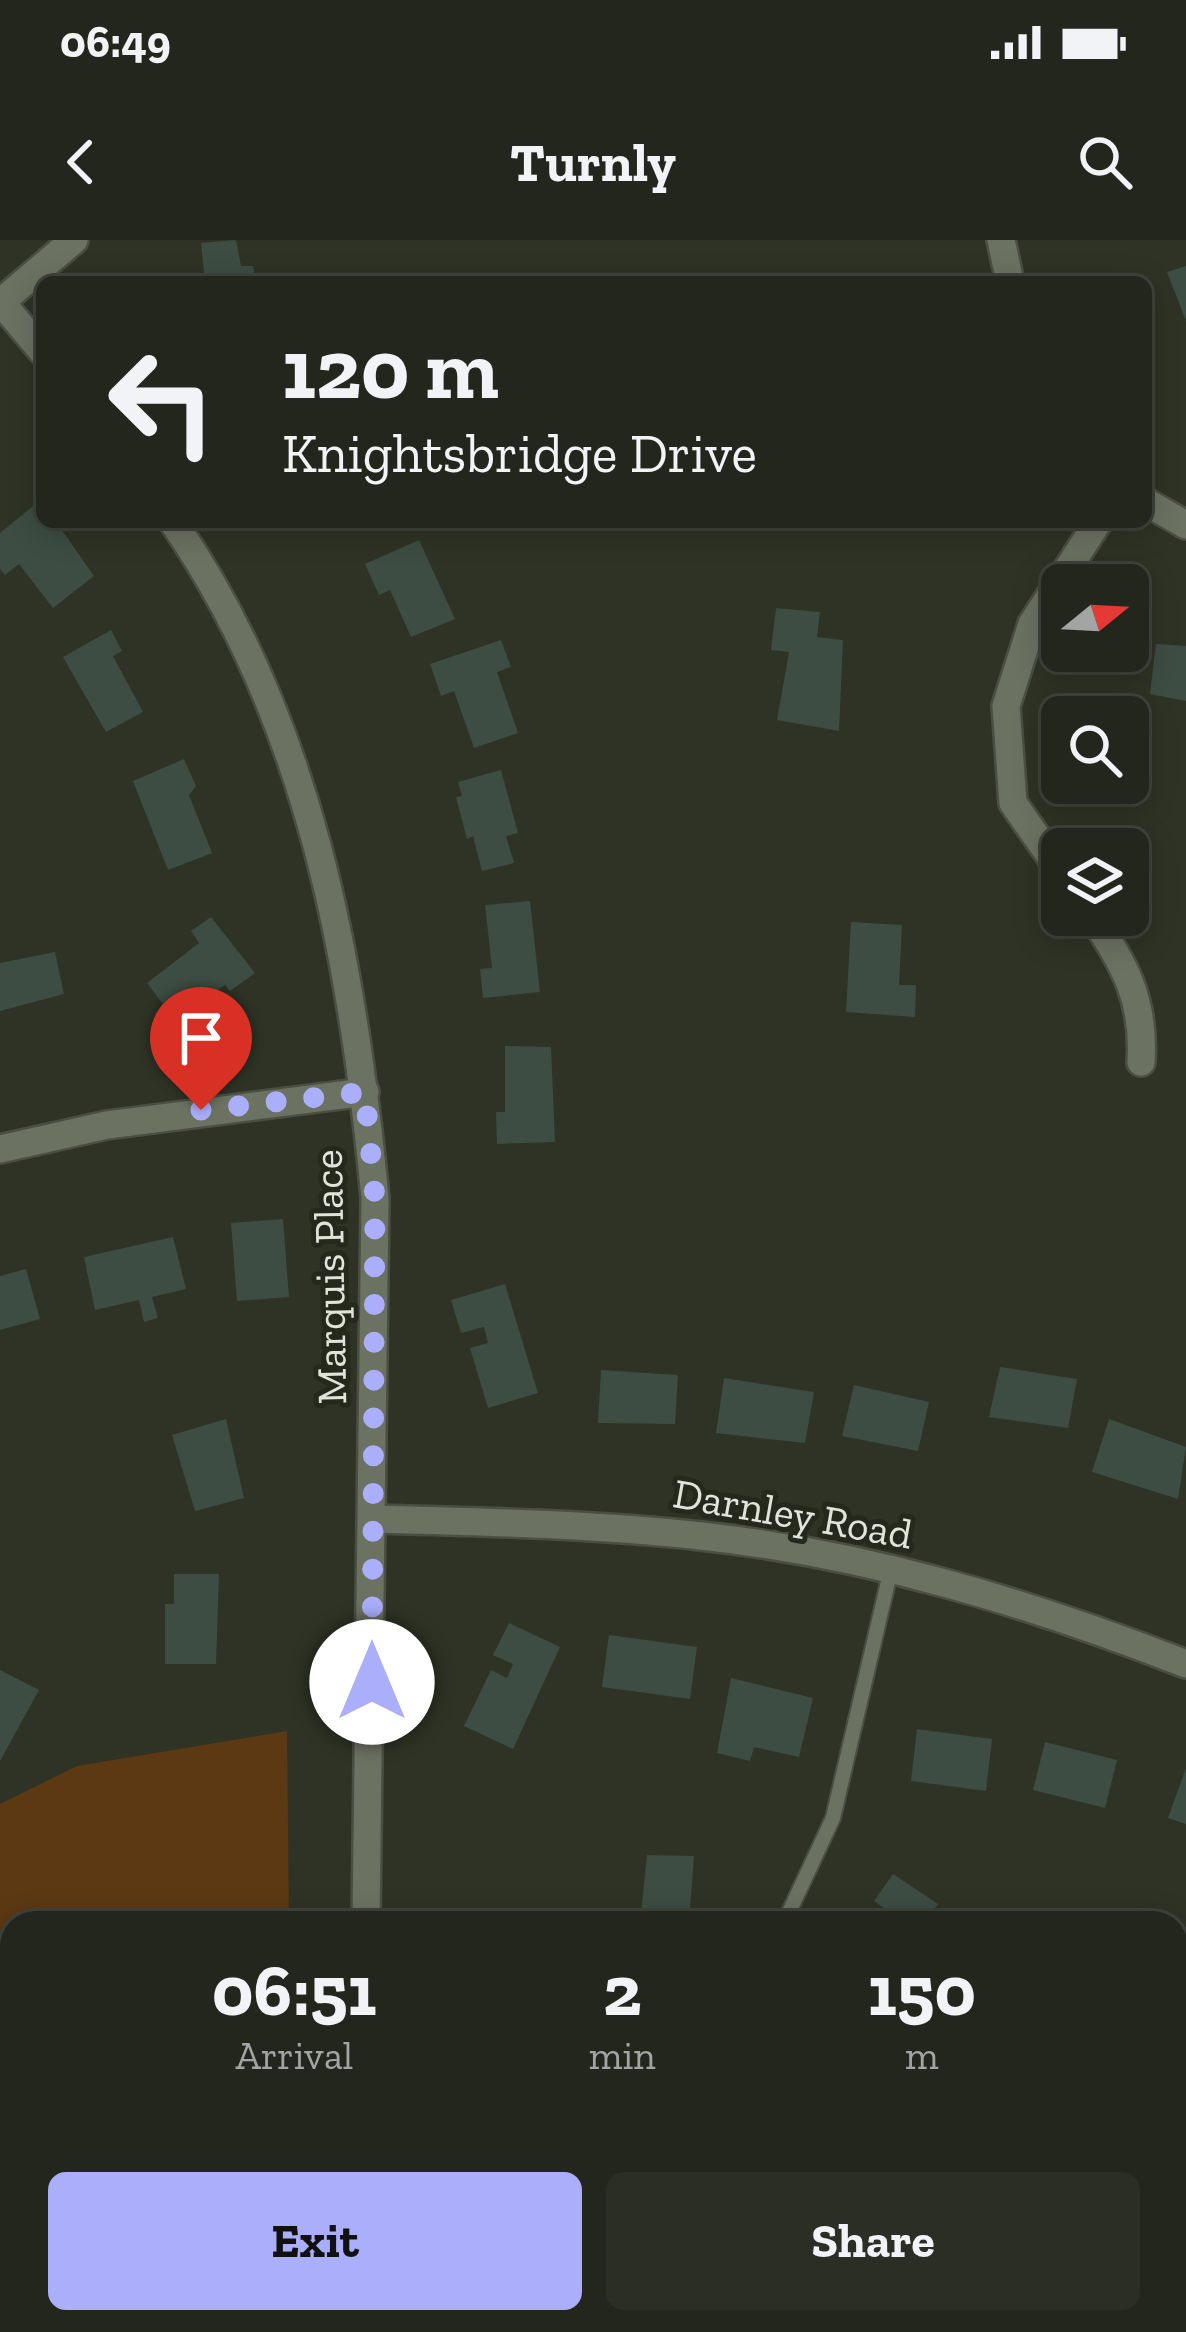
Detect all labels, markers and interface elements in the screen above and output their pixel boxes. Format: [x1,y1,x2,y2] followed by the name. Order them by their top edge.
[60,15,171,69] text: 06:49
[48,129,114,195] icon: back
[1072,129,1138,195] icon: search
[510,130,676,195] text: Turnly
[282,319,499,420] text: 120 m
[84,324,240,480] icon: left
[282,421,757,486] text: Knightsbridge Drive
[1041,564,1149,672] north arrow
[1041,564,1149,936] map controls
[1041,696,1149,804] button: search
[1041,828,1149,936] button: layers
[150,987,252,1110] pin
[168,1005,234,1071] icon: arrive
[302,1149,357,1405] street label: Marquis Place
[669,1467,916,1560] street label: Darnley Road
[309,1619,435,1745] position arrow
[212,1947,377,2033] text: 06:51
[603,1947,642,2033] text: 2
[868,1947,976,2033] text: 150
[236,2032,353,2079] text: Arrival
[589,2032,656,2079] text: min
[905,2032,939,2079] text: m
[48,2172,582,2310] button: Exit
[606,2172,1140,2310] button: Share

